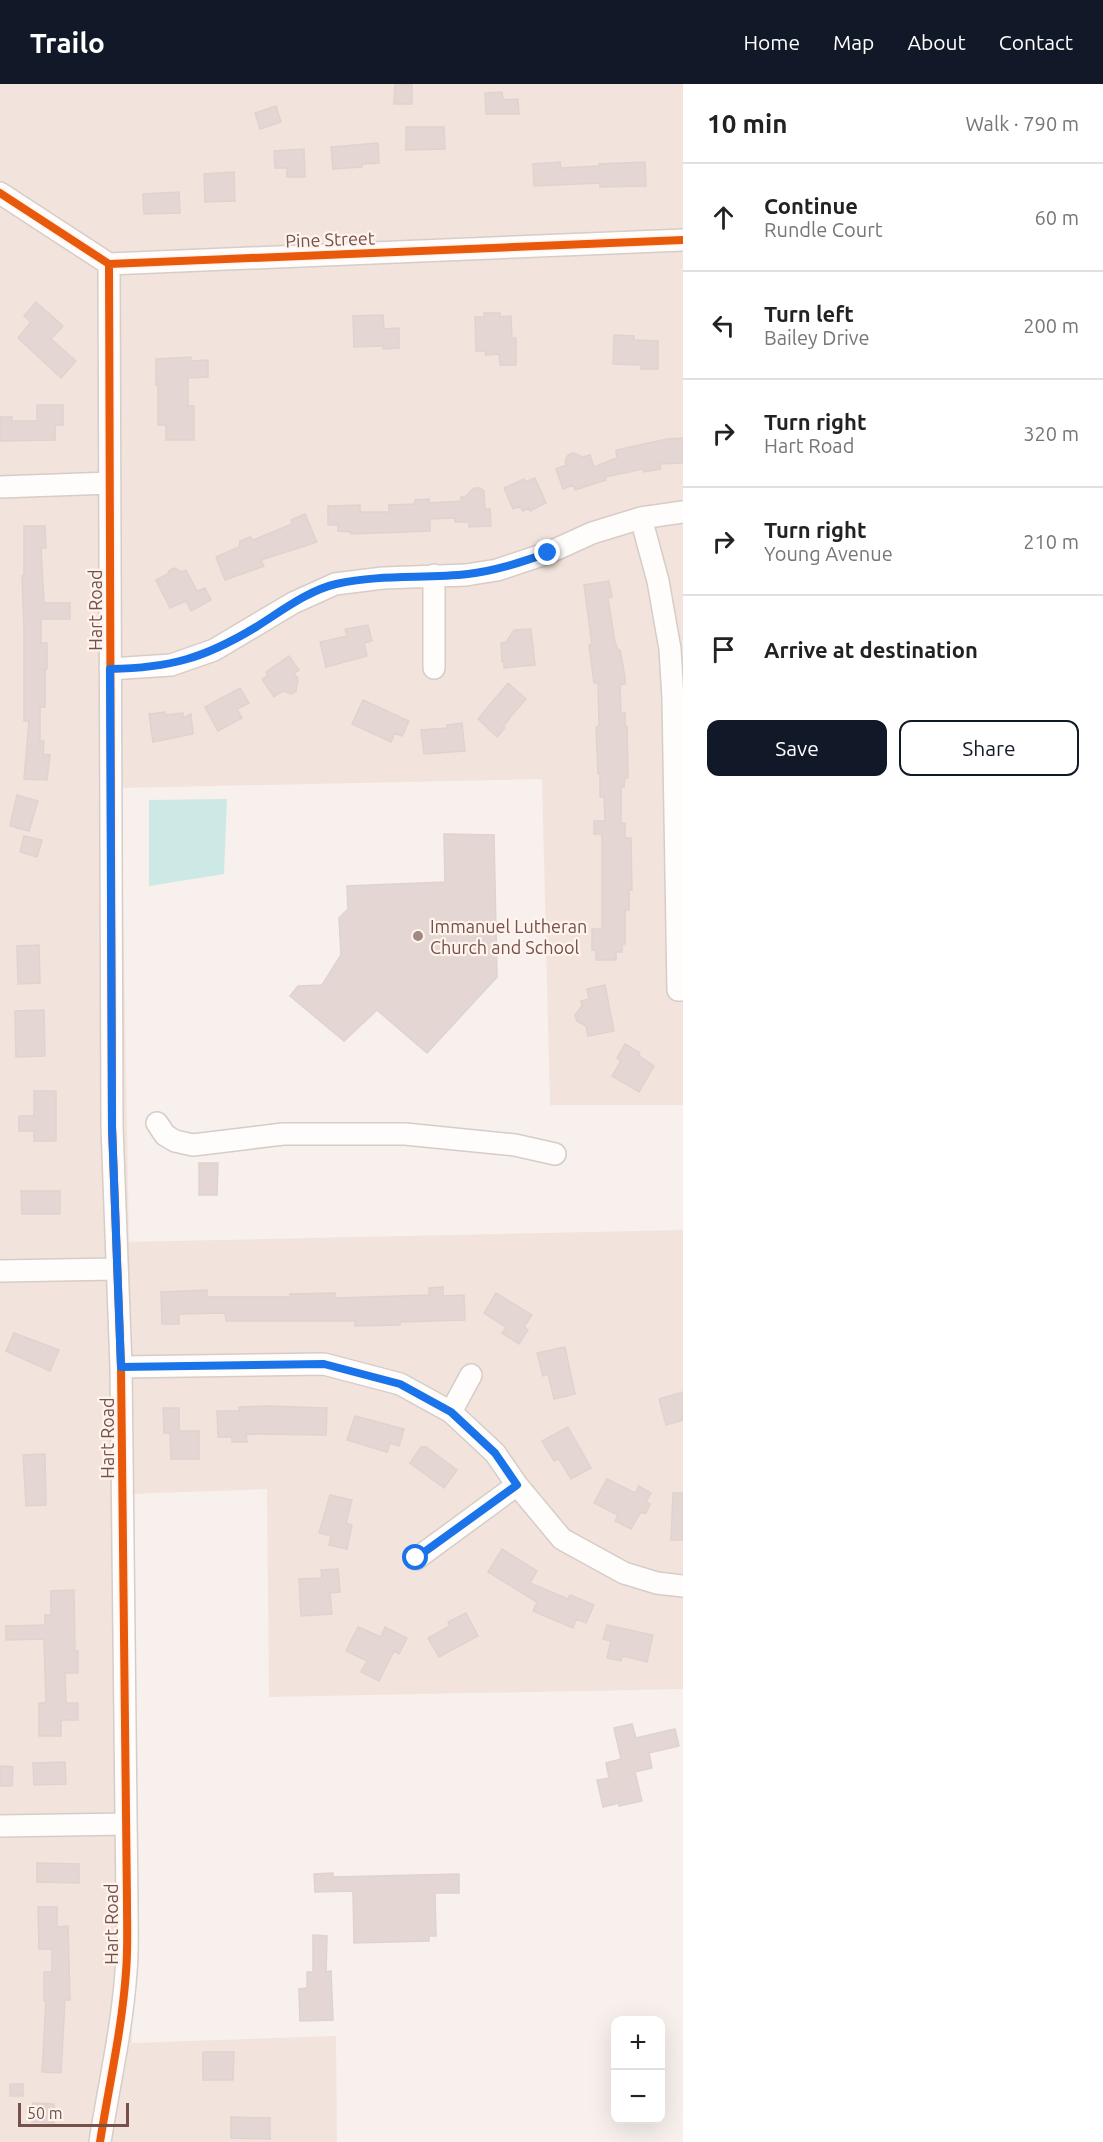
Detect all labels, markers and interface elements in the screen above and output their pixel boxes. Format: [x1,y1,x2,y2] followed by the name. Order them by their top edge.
[30,27,105,58] text: Trailo
[743,30,800,54] text: Home
[833,30,874,54] text: Map
[907,30,966,54] text: About
[999,30,1073,54] text: Contact
[707,109,787,138] text: 10 min
[966,112,1079,135] text: Walk · 790 m
[764,193,858,218] text: Continue
[707,201,740,234] icon: ahead
[1035,206,1079,229] text: 60 m
[764,218,883,241] text: Rundle Court
[285,227,375,251] street label: Pine Street
[764,301,854,326] text: Turn left
[707,309,740,342] icon: left
[1023,314,1079,337] text: 200 m
[764,326,870,349] text: Bailey Drive
[764,409,866,434] text: Turn right
[707,417,740,450] icon: right
[1023,422,1079,445] text: 320 m
[764,434,854,457] text: Hart Road
[764,517,866,542] text: Turn right
[707,525,740,558] icon: right
[1023,530,1079,553] text: 210 m
[534,539,560,565] route end
[764,542,893,565] text: Young Avenue
[85,569,105,651] street label: Hart Road
[707,633,740,666] icon: arrive
[764,637,978,662] text: Arrive at destination
[707,720,887,776] button: Save
[899,720,1079,776] button: Share
[430,916,587,957] place label: Immanuel Lutheran Church and School
[411,929,425,943] marker: Immanuel Lutheran Church and School
[97,1397,117,1479] street label: Hart Road
[402,1544,428,1570] route start
[101,1883,121,1965] street label: Hart Road
[611,2016,665,2124] map controls
[611,2016,665,2070] button: +
[611,2070,665,2124] button: −
[18,2100,129,2128] scale bar
[27,2104,63,2122] text: 50 m

